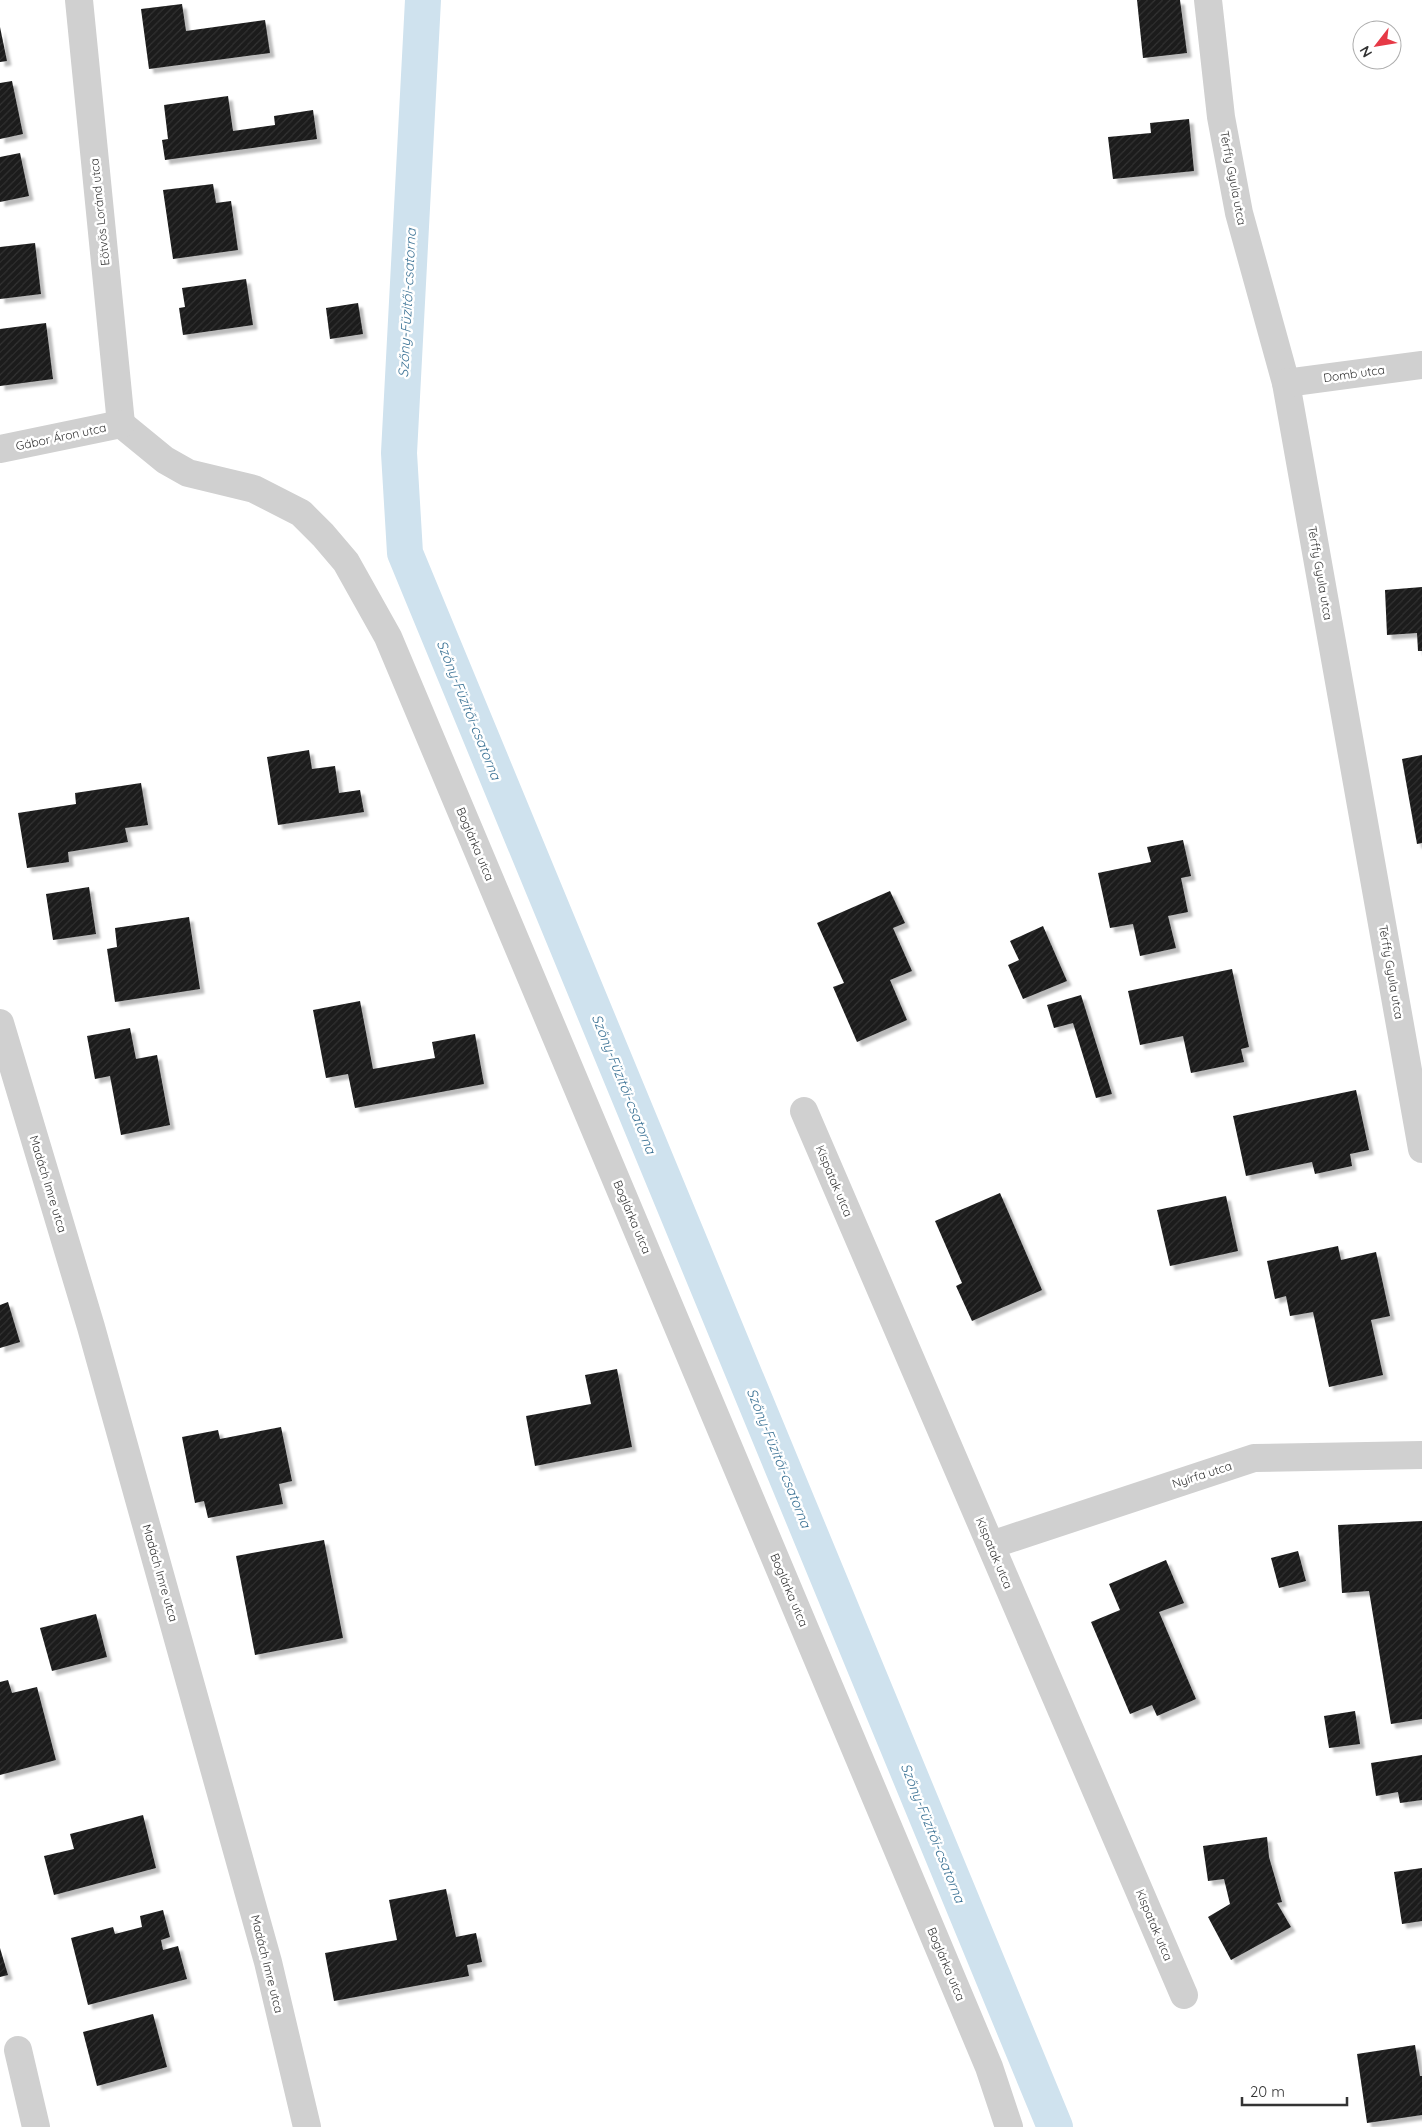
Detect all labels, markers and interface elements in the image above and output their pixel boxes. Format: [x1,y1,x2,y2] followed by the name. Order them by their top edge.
[1352,20,1402,70] north arrow
[1355,43,1376,61] text: N
[1217,130,1250,226] street label: Térffy Gyula utca
[86,158,113,266] street label: Eötvös Loránd utca
[394,227,420,378] water label: Szőny-Füzitői-csatorna
[1322,362,1386,385] street label: Domb utca
[14,420,108,453] street label: Gábor Áron utca
[1305,525,1336,621] street label: Térffy Gyula utca
[433,638,506,784] water label: Szőny-Füzitői-csatorna
[453,805,498,883] street label: Boglárka utca
[1376,924,1407,1020] street label: Térffy Gyula utca
[588,1012,661,1158] water label: Szőny-Füzitői-csatorna
[27,1133,70,1234] street label: Madách Imre utca
[813,1143,856,1219] street label: Kispatak utca
[610,1178,655,1256] street label: Boglárka utca
[743,1386,816,1532] water label: Szőny-Füzitői-csatorna
[1170,1458,1234,1491] street label: Nyírfa utca
[973,1515,1016,1591] street label: Kispatak utca
[139,1522,182,1623] street label: Madách Imre utca
[767,1551,812,1629] street label: Boglárka utca
[897,1761,970,1907] water label: Szőny-Füzitői-csatorna
[1133,1887,1176,1963] street label: Kispatak utca
[248,1913,287,2015] street label: Madách Imre utca
[924,1925,969,2003] street label: Boglárka utca
[1242,2074,1347,2106] scale bar
[1250,2082,1285,2101] text: 20 m

